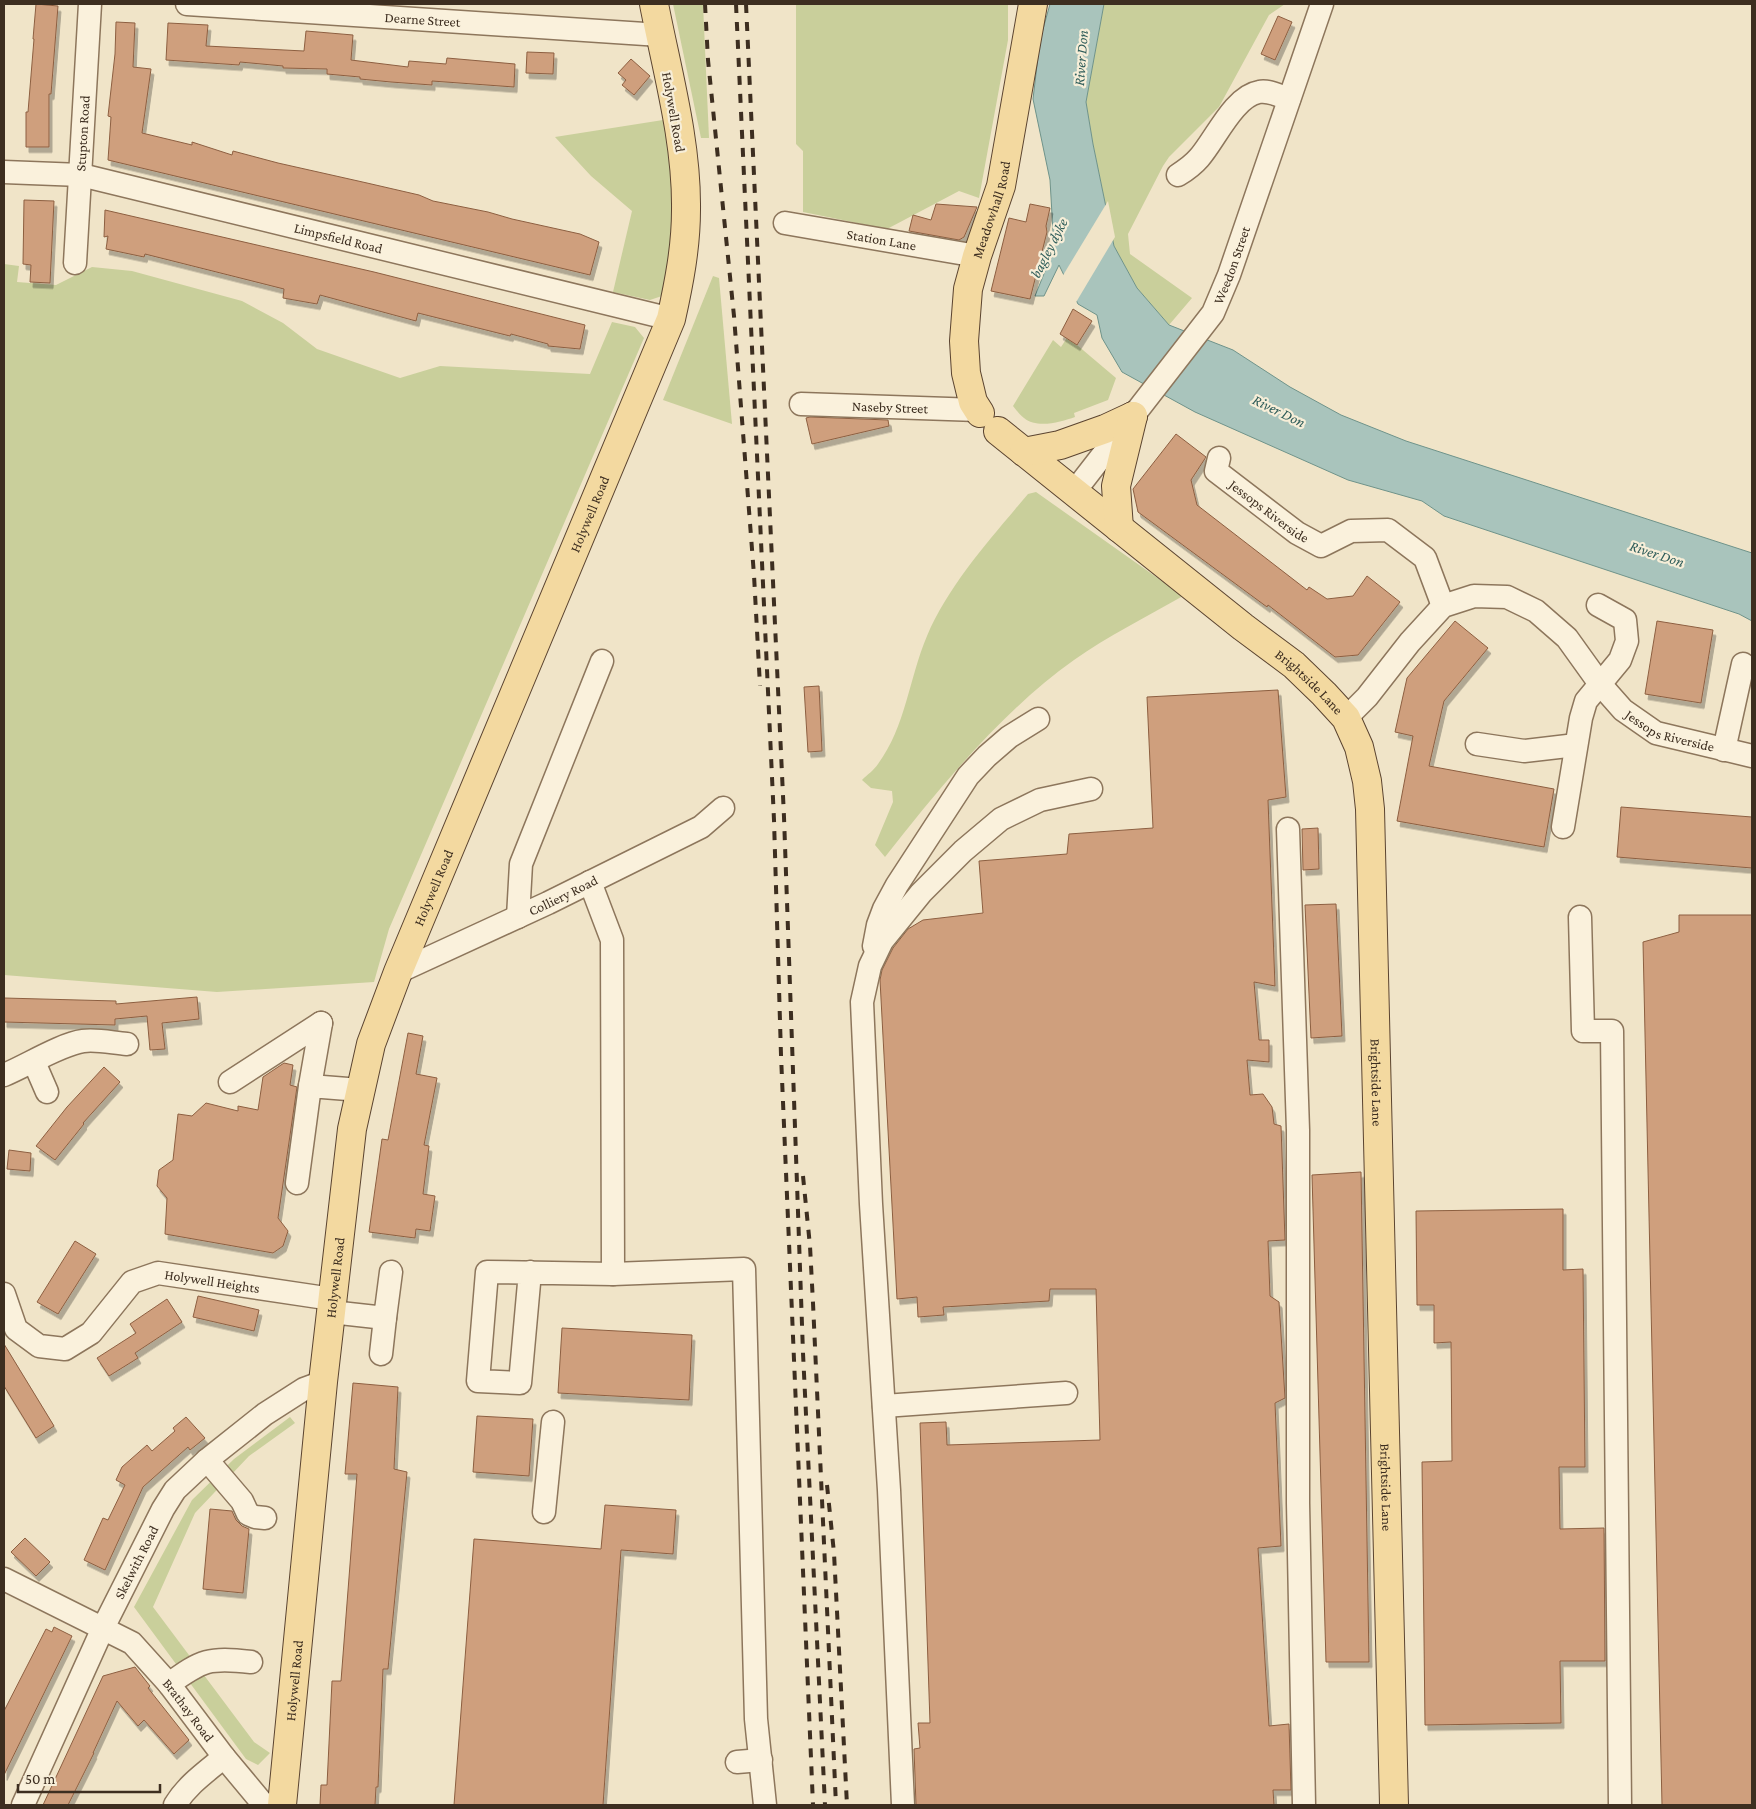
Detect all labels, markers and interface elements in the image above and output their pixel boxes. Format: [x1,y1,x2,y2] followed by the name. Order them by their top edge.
[384,9,461,30] street label: Dearne Street
[1071,29,1091,87] water label: River Don
[659,71,689,154] street label: Holywell Road
[72,94,93,172] street label: Stupton Road
[969,159,1013,260] street label: Meadowhall Road
[1027,215,1072,281] water label: bagley dyke
[293,219,385,256] street label: Limpsfield Road
[1210,224,1253,307] street label: Weedon Street
[846,226,918,253] street label: Station Lane
[1250,391,1308,431] water label: River Don
[852,398,929,416] street label: Naseby Street
[566,473,613,555] street label: Holywell Road
[1225,475,1312,546] street label: Jessops Riverside
[1628,538,1687,570] water label: River Don
[1272,646,1347,718] street label: Brightside Lane
[1621,705,1716,755] street label: Jessops Riverside
[410,847,457,928] street label: Holywell Road
[526,871,601,919] street label: Colliery Road
[1368,1038,1386,1126] street label: Brightside Lane
[322,1236,348,1319] street label: Holywell Road
[163,1266,261,1296] street label: Holywell Heights
[1377,1443,1395,1531] street label: Brightside Lane
[111,1522,162,1602] street label: Skelwith Road
[282,1639,306,1722] street label: Holywell Road
[160,1675,218,1745] street label: Brathay Road
[18,1762,160,1794] scale bar
[25,1771,55,1787] text: 50 m

